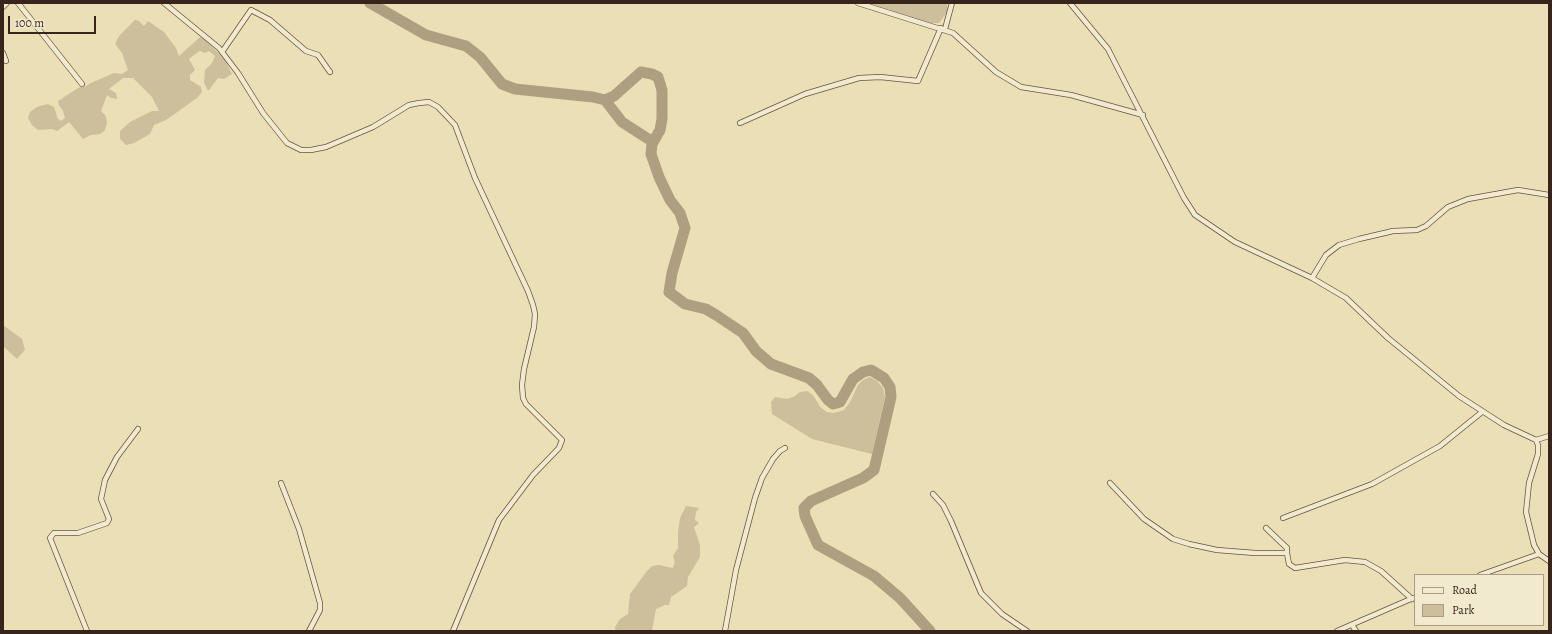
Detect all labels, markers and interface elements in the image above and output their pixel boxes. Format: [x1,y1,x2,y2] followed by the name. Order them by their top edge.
[10,8,98,34] scale bar
[15,15,44,31] text: 100 m
[1414,574,1544,626] legend
[1452,582,1477,598] text: Road
[1452,602,1475,618] text: Park

